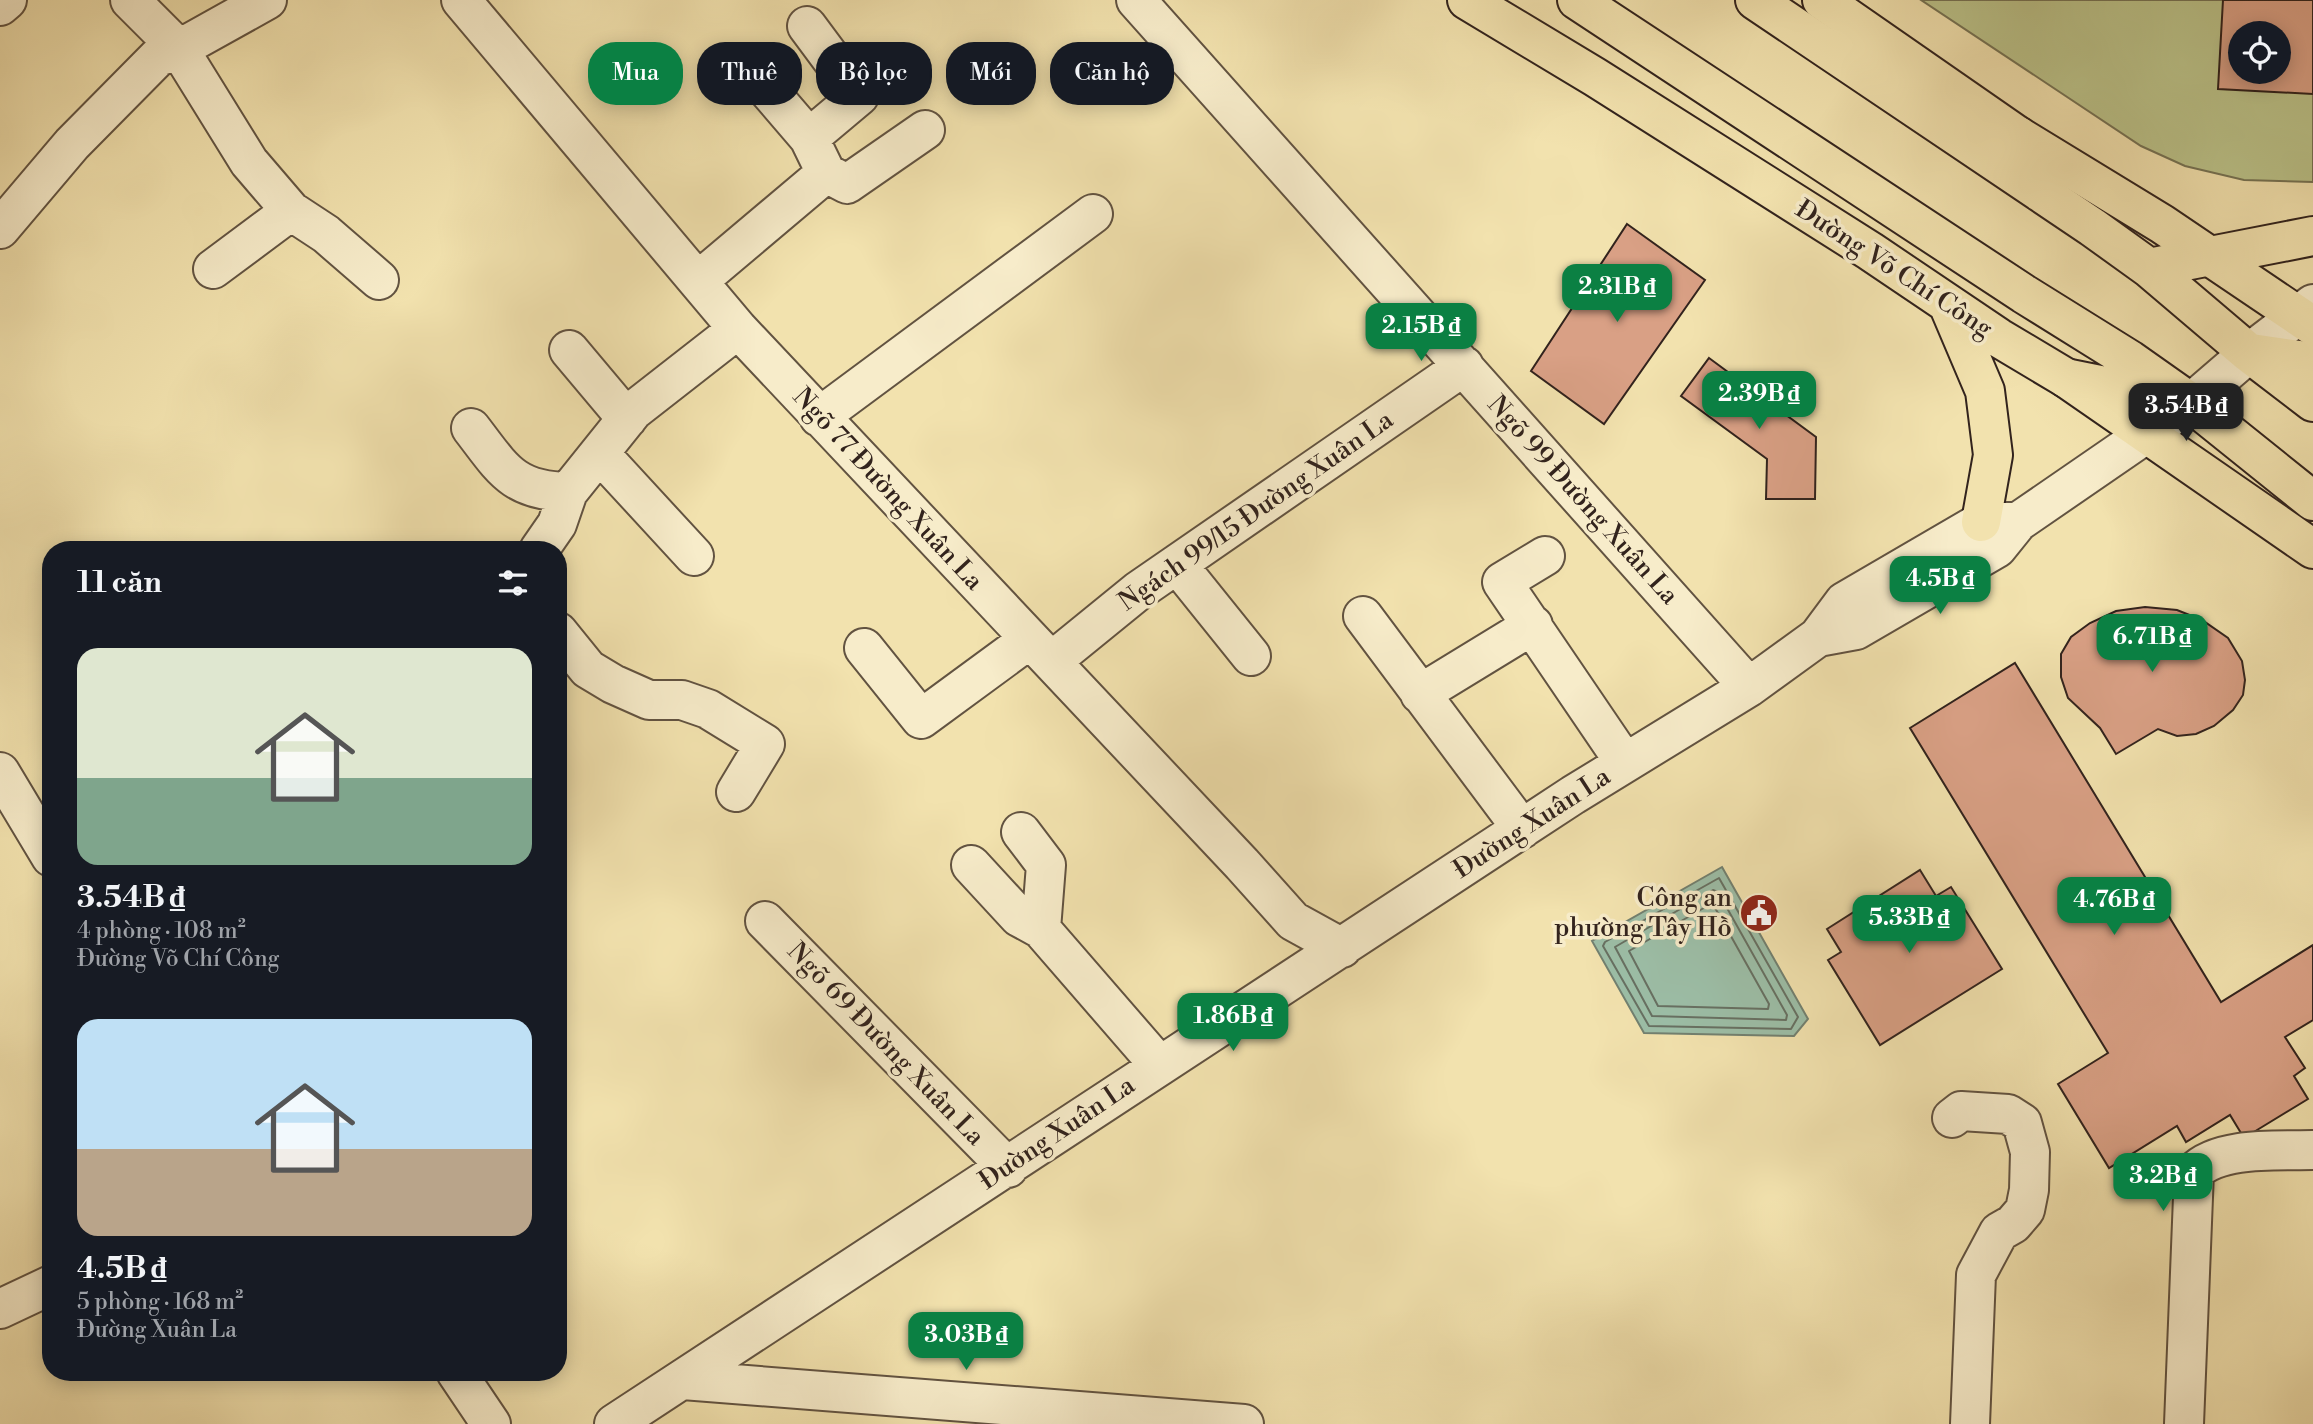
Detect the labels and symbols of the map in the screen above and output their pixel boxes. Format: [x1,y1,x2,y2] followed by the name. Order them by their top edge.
[1789,193,1999,345] street label: Đường Võ Chí Công
[1552,264,1682,324] pin: 2.31B ₫
[1356,304,1486,363] pin: 2.15B ₫
[1694,372,1824,431] pin: 2.39B ₫
[786,381,991,597] street label: Ngõ 77 Đường Xuân La
[2121,384,2251,443] pin: 3.54B ₫
[1481,389,1686,612] street label: Ngõ 99 Đường Xuân La
[1113,403,1400,618] street label: Ngách 99/15 Đường Xuân La
[1883,556,1997,616] pin: 4.5B ₫
[2087,614,2217,674] pin: 6.71B ₫
[1448,760,1617,886] street label: Đường Xuân La
[2049,878,2179,937] pin: 4.76B ₫
[1555,882,1732,944] place label: Công an phường Tây Hồ
[1738,892,1780,934] public building icon: Công an phường Tây Hồ
[1844,895,1974,955] pin: 5.33B ₫
[781,936,992,1153] street label: Ngõ 69 Đường Xuân La
[1168,993,1298,1053] pin: 1.86B ₫
[973,1069,1142,1197] street label: Đường Xuân La
[2106,1154,2220,1213] pin: 3.2B ₫
[901,1312,1031,1372] pin: 3.03B ₫

